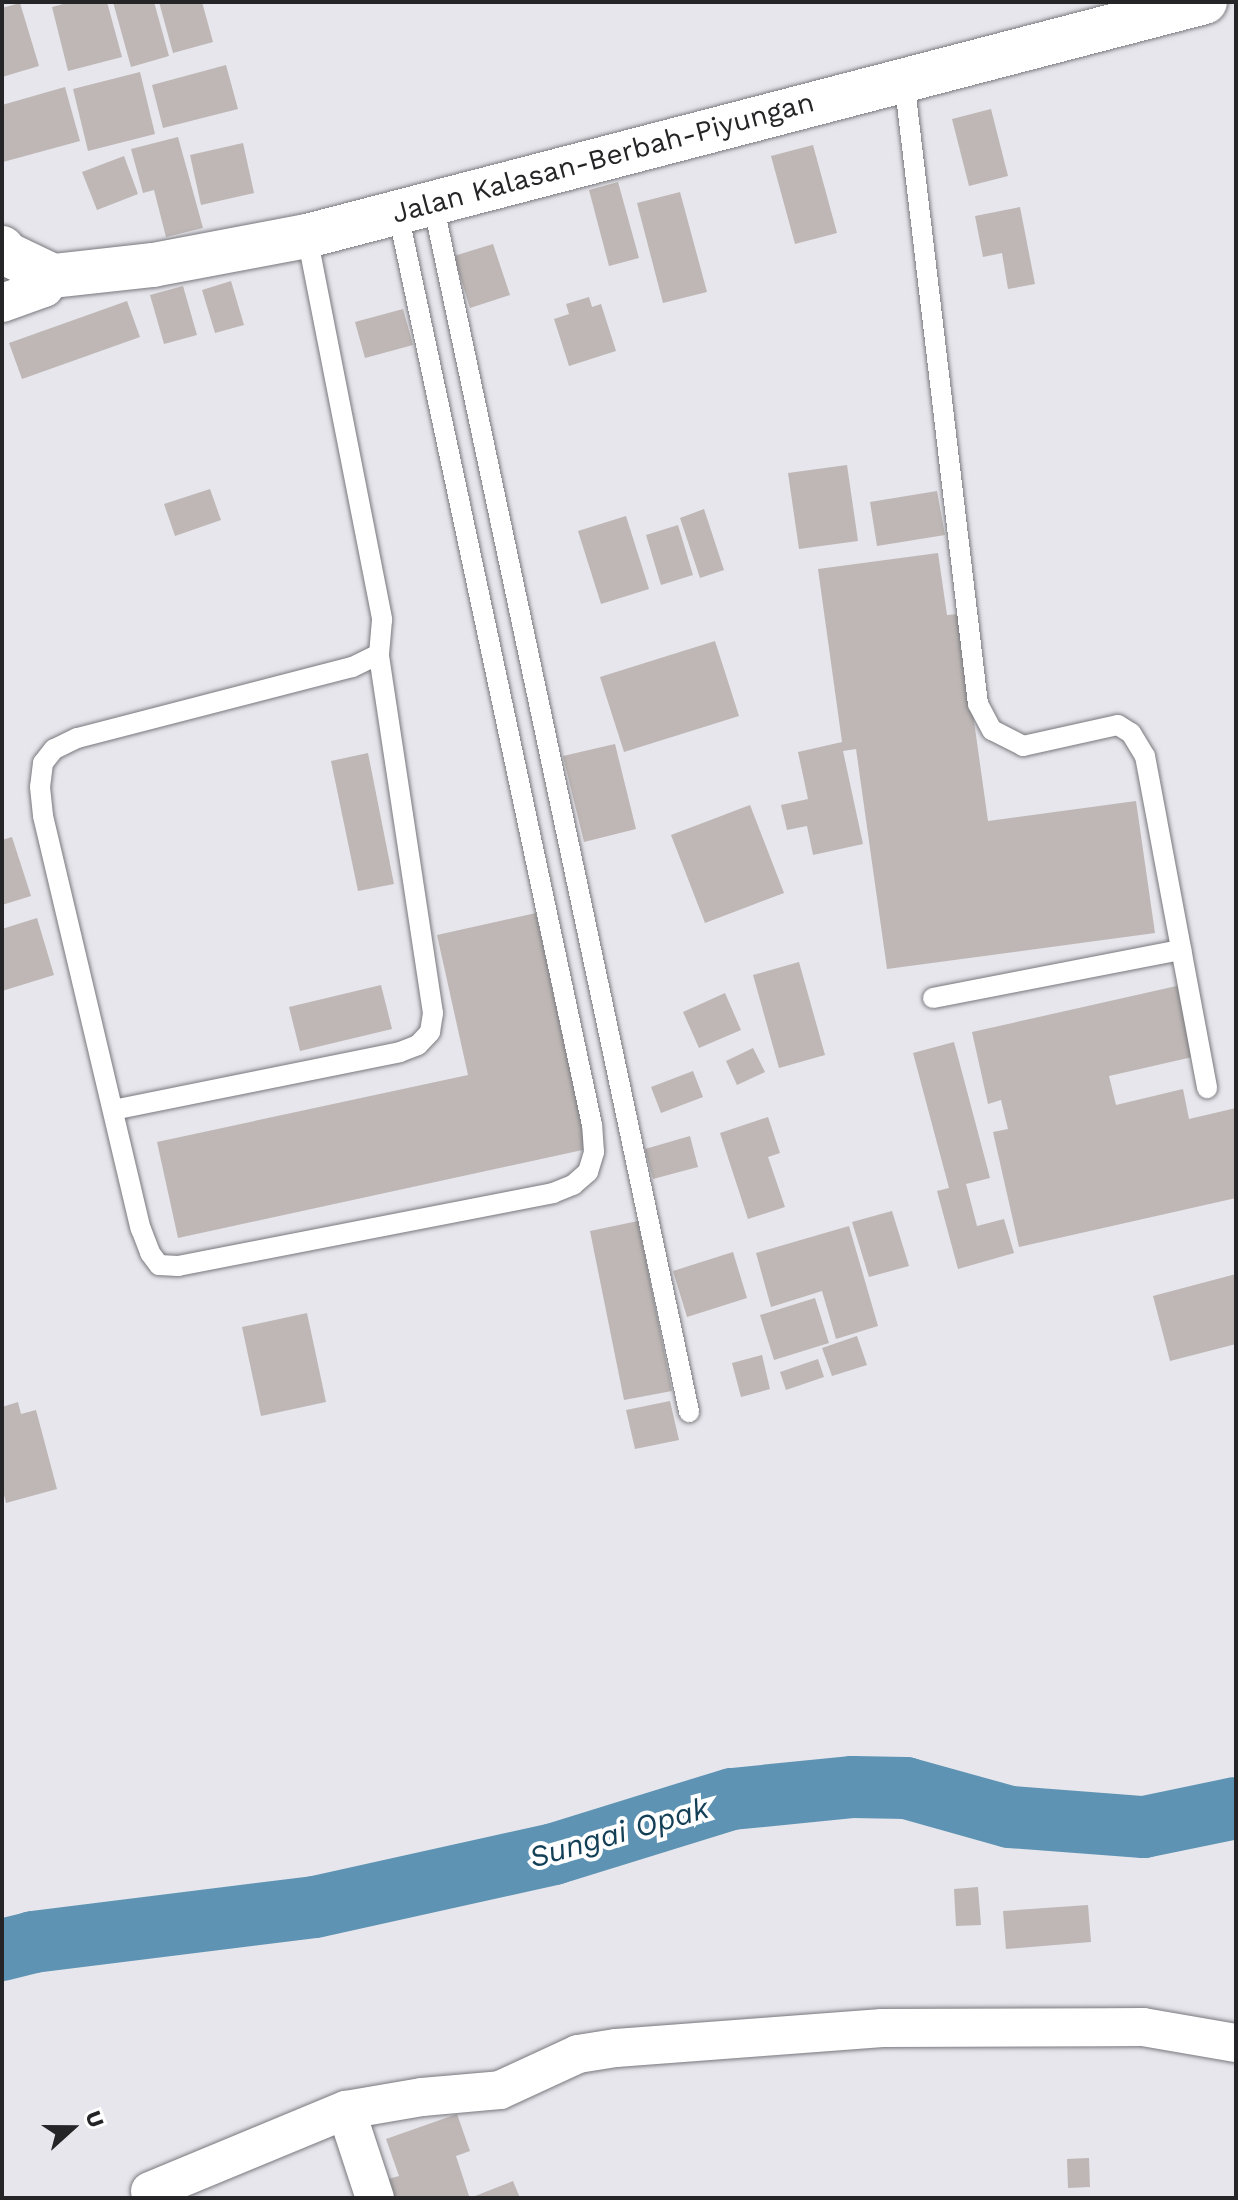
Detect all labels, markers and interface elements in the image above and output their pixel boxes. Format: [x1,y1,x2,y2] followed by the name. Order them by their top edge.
[388,85,818,231] street label: Jalan Kalasan-Berbah-Piyungan
[525,1790,713,1876] water label: Sungai Opak
[32,2088,112,2168] north arrow
[80,2107,109,2131] text: U

